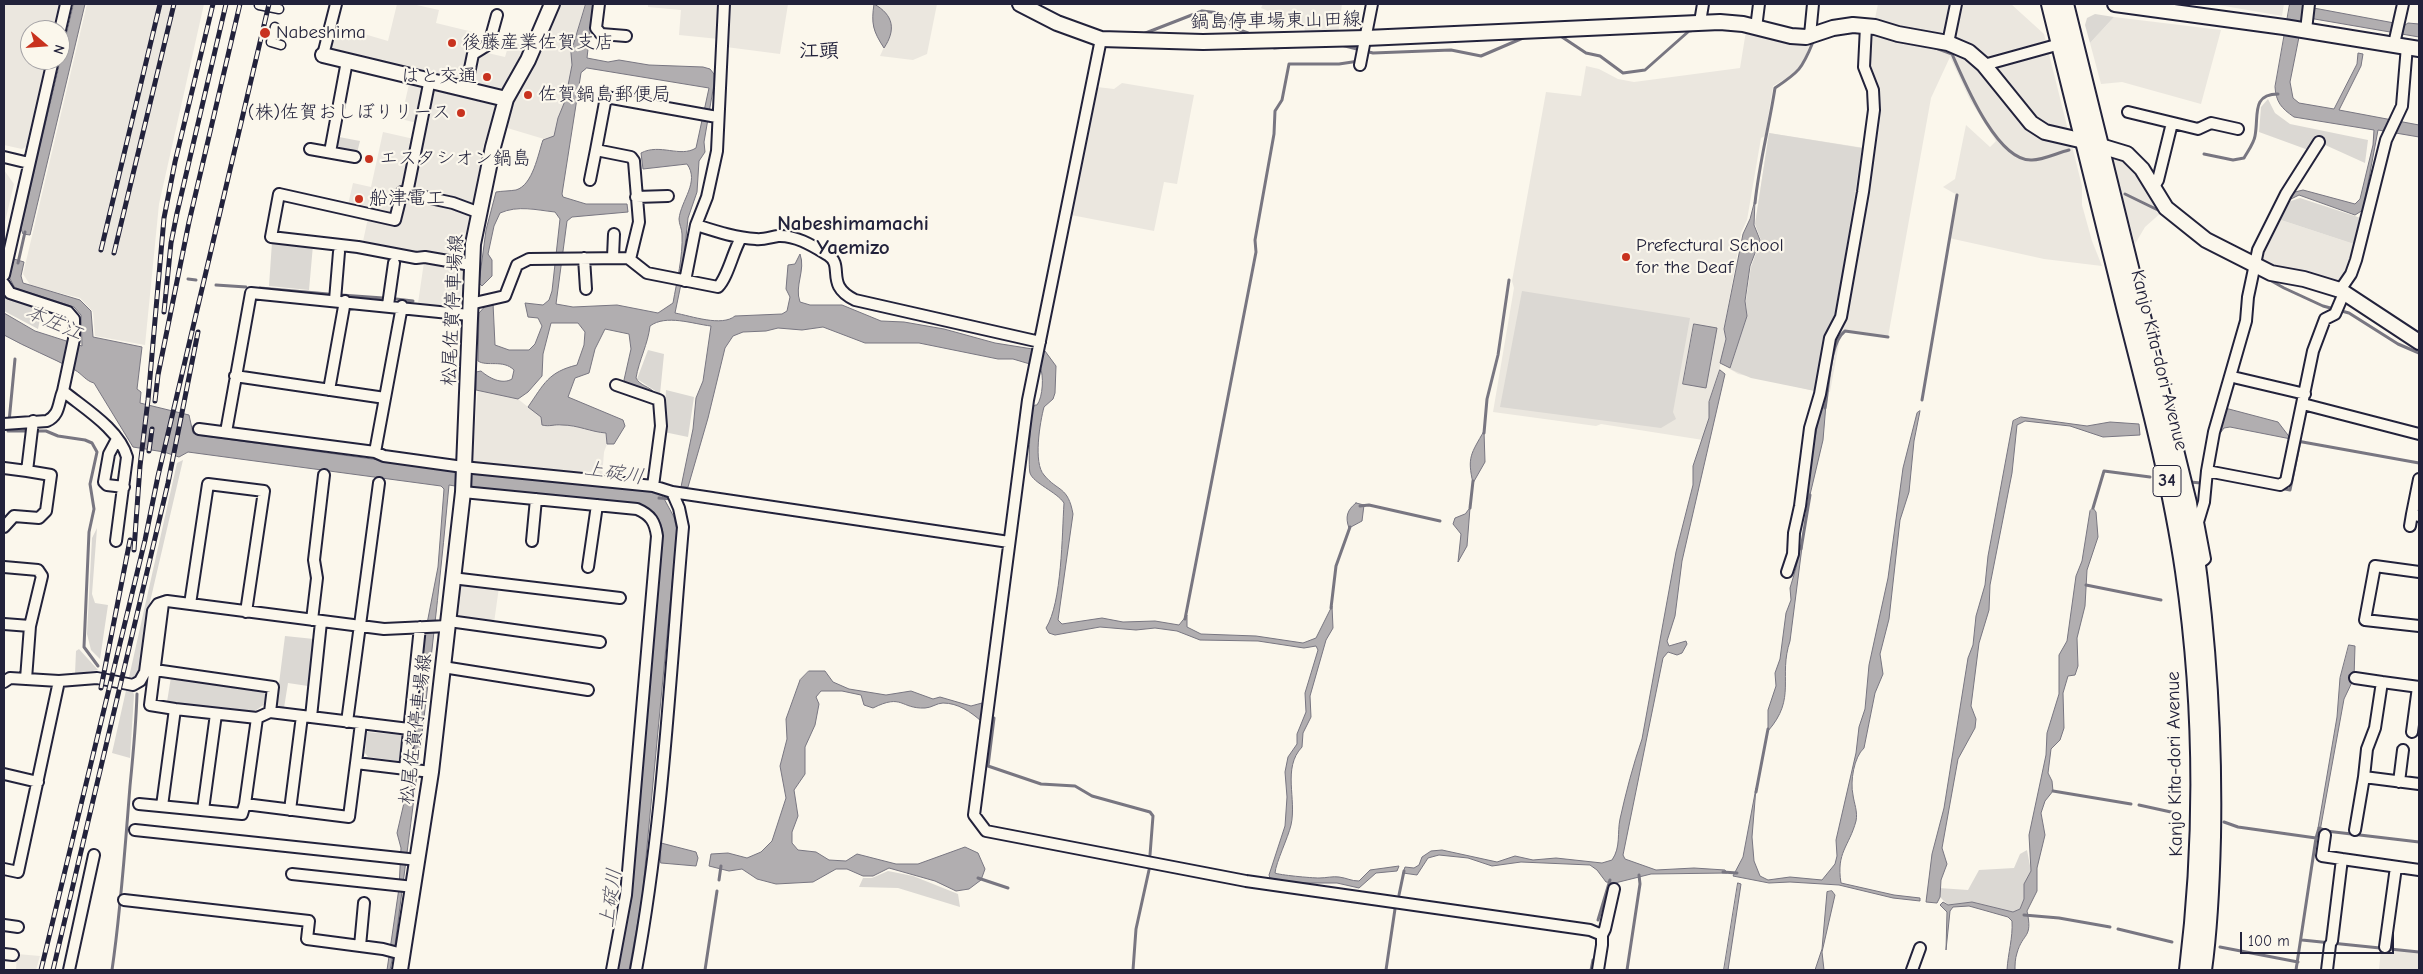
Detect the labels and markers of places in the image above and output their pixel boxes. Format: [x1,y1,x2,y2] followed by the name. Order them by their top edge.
[276,22,366,44] place label: Nabeshima
[258,26,272,40] marker: Nabeshima
[462,32,614,54] place label: 後藤産業佐賀支店
[446,37,458,49] marker: 後藤産業佐賀支店
[401,66,477,88] place label: はと交通
[481,71,493,83] marker: はと交通
[538,84,671,106] place label: 佐賀鍋島郵便局
[522,89,534,101] marker: 佐賀鍋島郵便局
[248,102,451,124] place label: (株)佐賀おしぼりリース
[455,107,467,119] marker: (株)佐賀おしぼりリース
[379,148,531,170] place label: エスタシオン鍋島
[363,153,375,165] marker: エスタシオン鍋島
[369,188,445,210] place label: 船津電工
[353,193,365,205] marker: 船津電工
[1636,235,1784,279] place label: Prefectural School for the Deaf
[1620,251,1632,263] marker: Prefectural School for the Deaf

